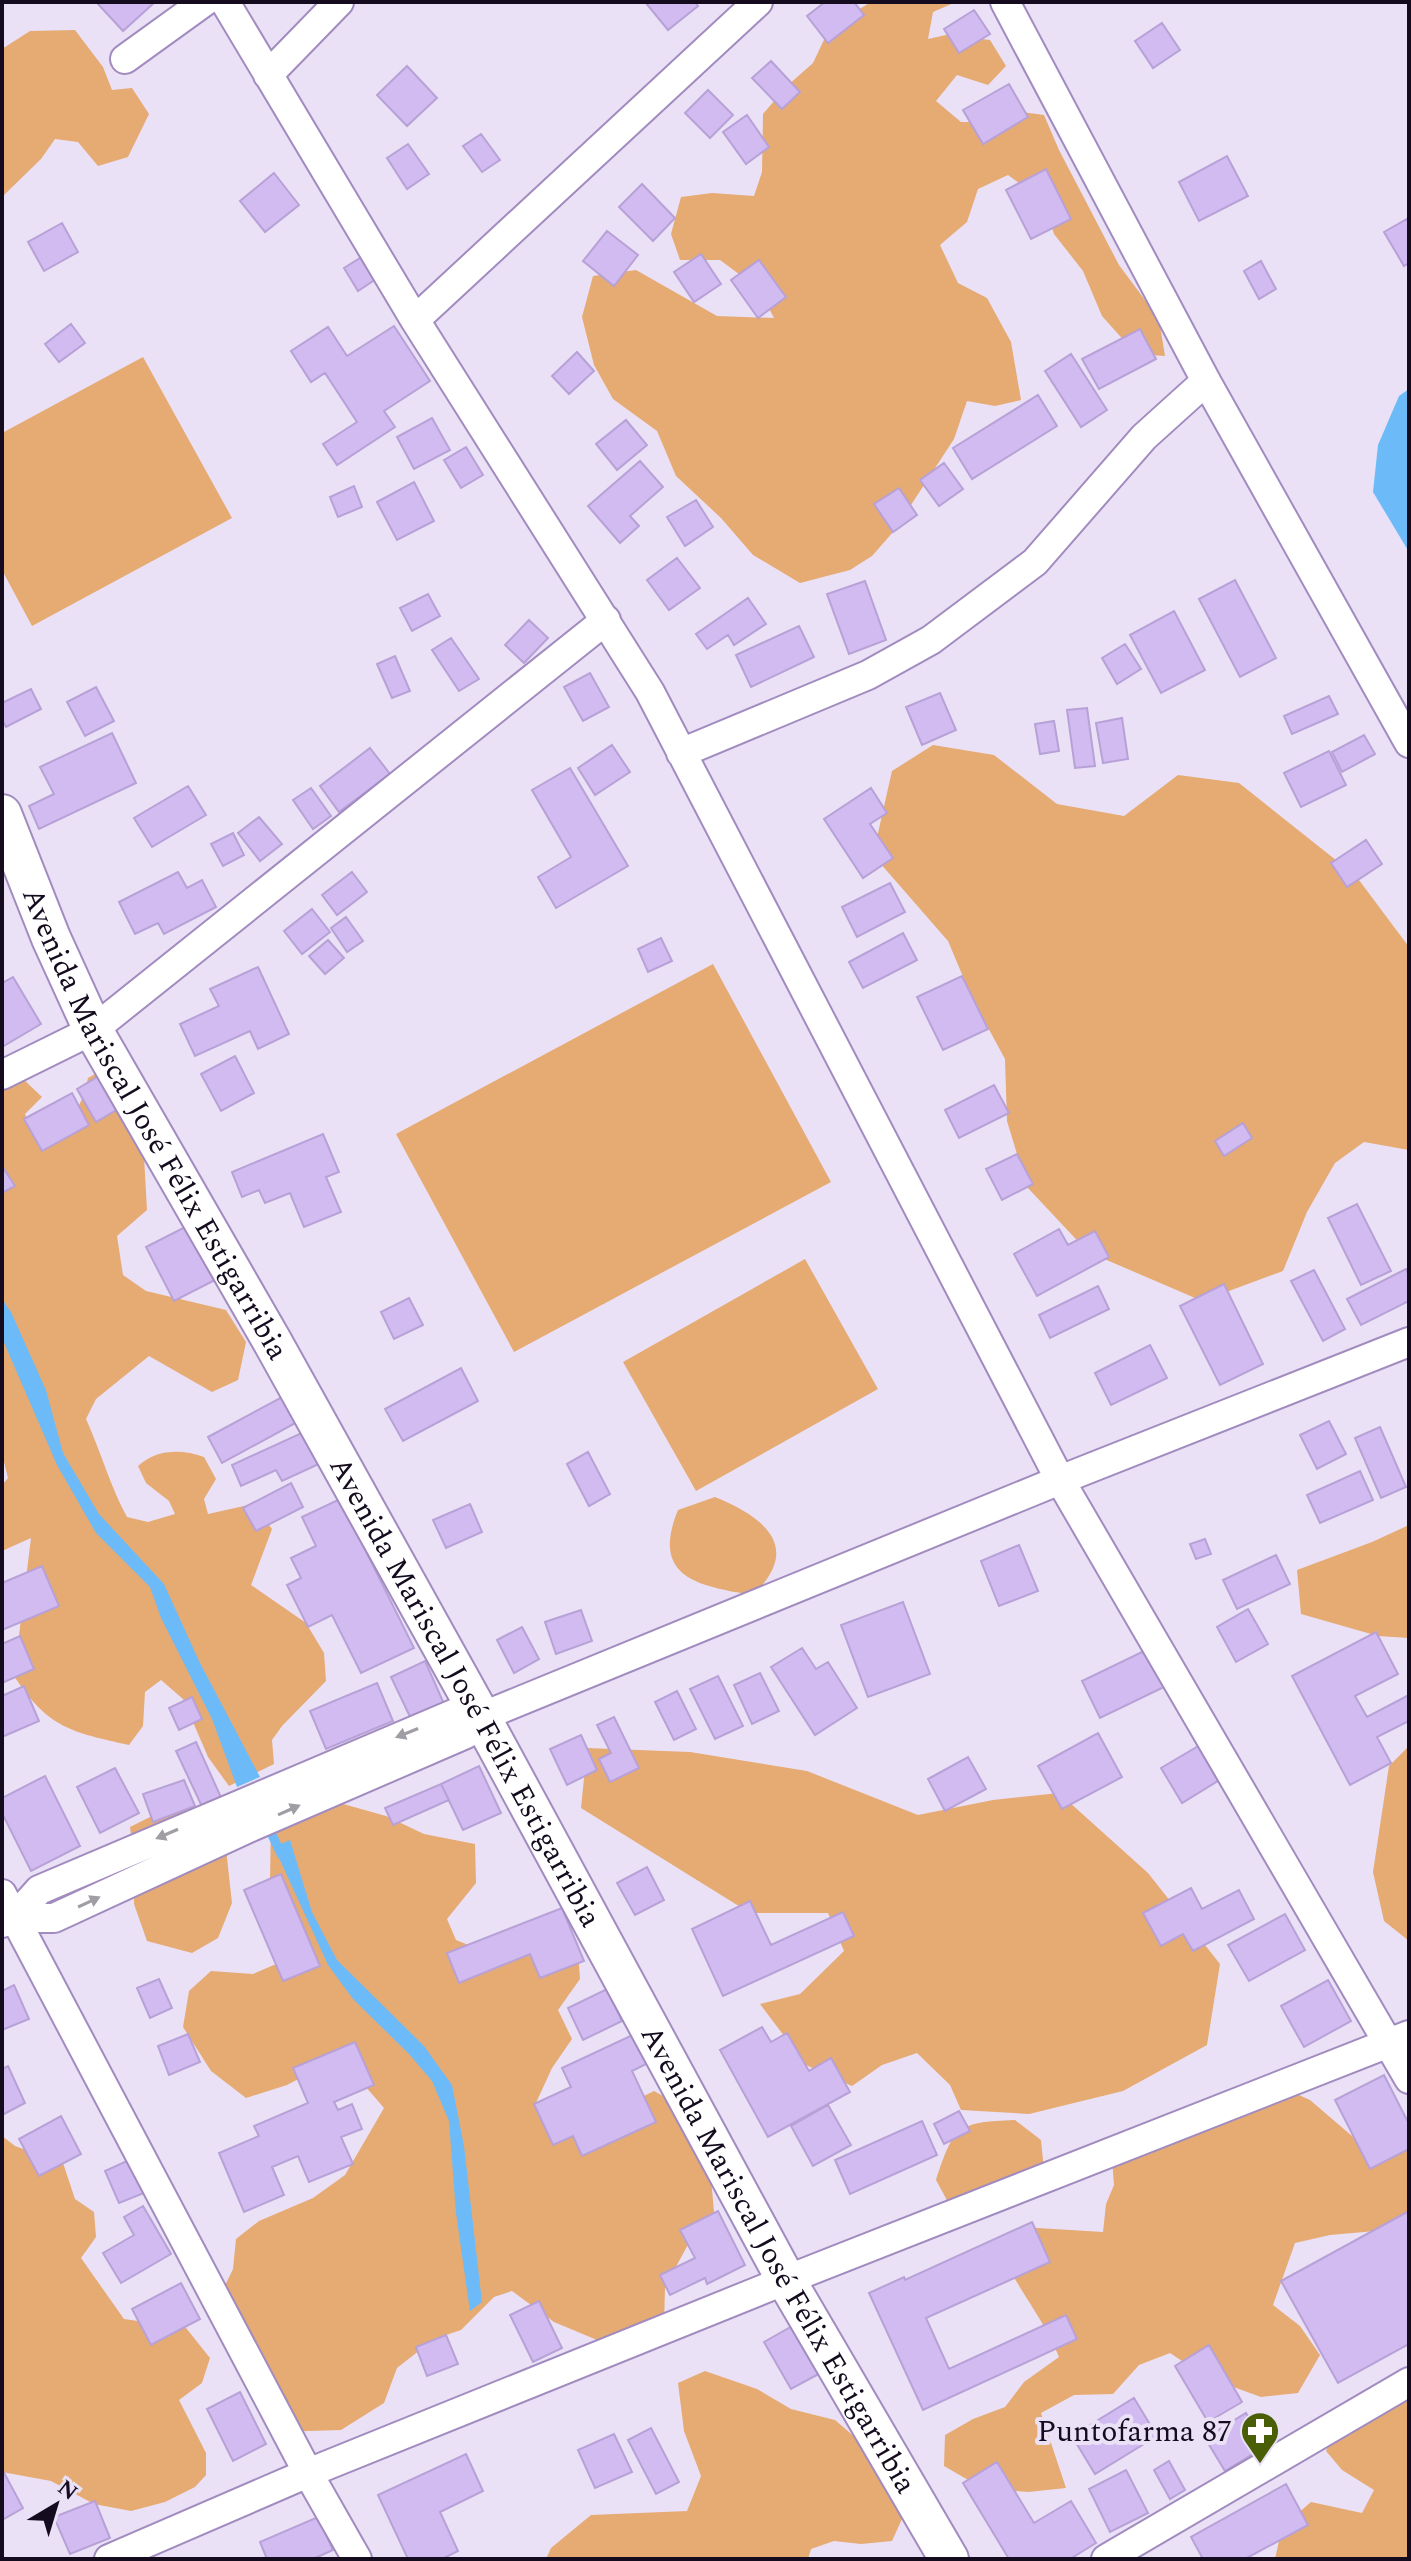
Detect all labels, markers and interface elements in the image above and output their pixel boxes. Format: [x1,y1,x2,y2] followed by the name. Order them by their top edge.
[9,881,300,1369] street label: Avenida Mariscal José Félix Estigarribia
[317,1448,613,1936] street label: Avenida Mariscal José Félix Estigarribia
[395,1727,419,1740] one-way arrow
[277,1804,301,1817] one-way arrow
[155,1828,179,1841] one-way arrow
[77,1895,101,1909] one-way arrow
[628,2017,928,2503] street label: Avenida Mariscal José Félix Estigarribia
[1037,2409,1232,2455] place label: Puntofarma 87
[1239,2410,1281,2465] pharmacy icon: Puntofarma 87
[16,2465,96,2545] north arrow
[50,2472,85,2509] text: N

